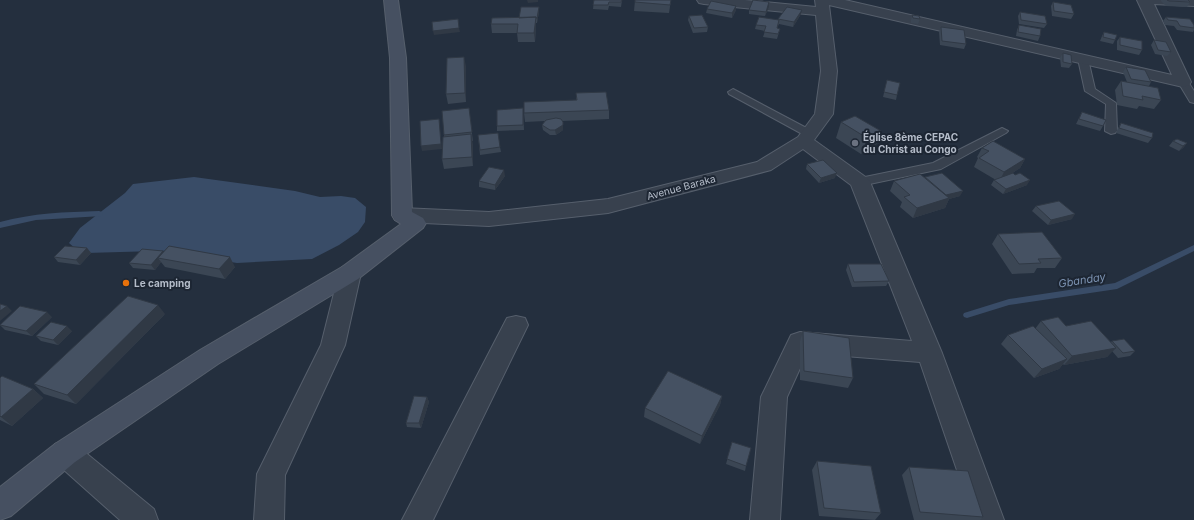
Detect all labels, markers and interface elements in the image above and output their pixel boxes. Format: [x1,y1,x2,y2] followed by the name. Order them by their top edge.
[863,130,958,156] place label: Église 8ème CEPAC du Christ au Congo
[850,138,860,148] marker: Église 8ème CEPAC du Christ au Congo
[645,172,717,202] street label: Avenue Baraka
[1057,269,1107,291] water label: Gbanday
[134,277,190,290] place label: Le camping
[121,278,131,288] marker: Le camping

